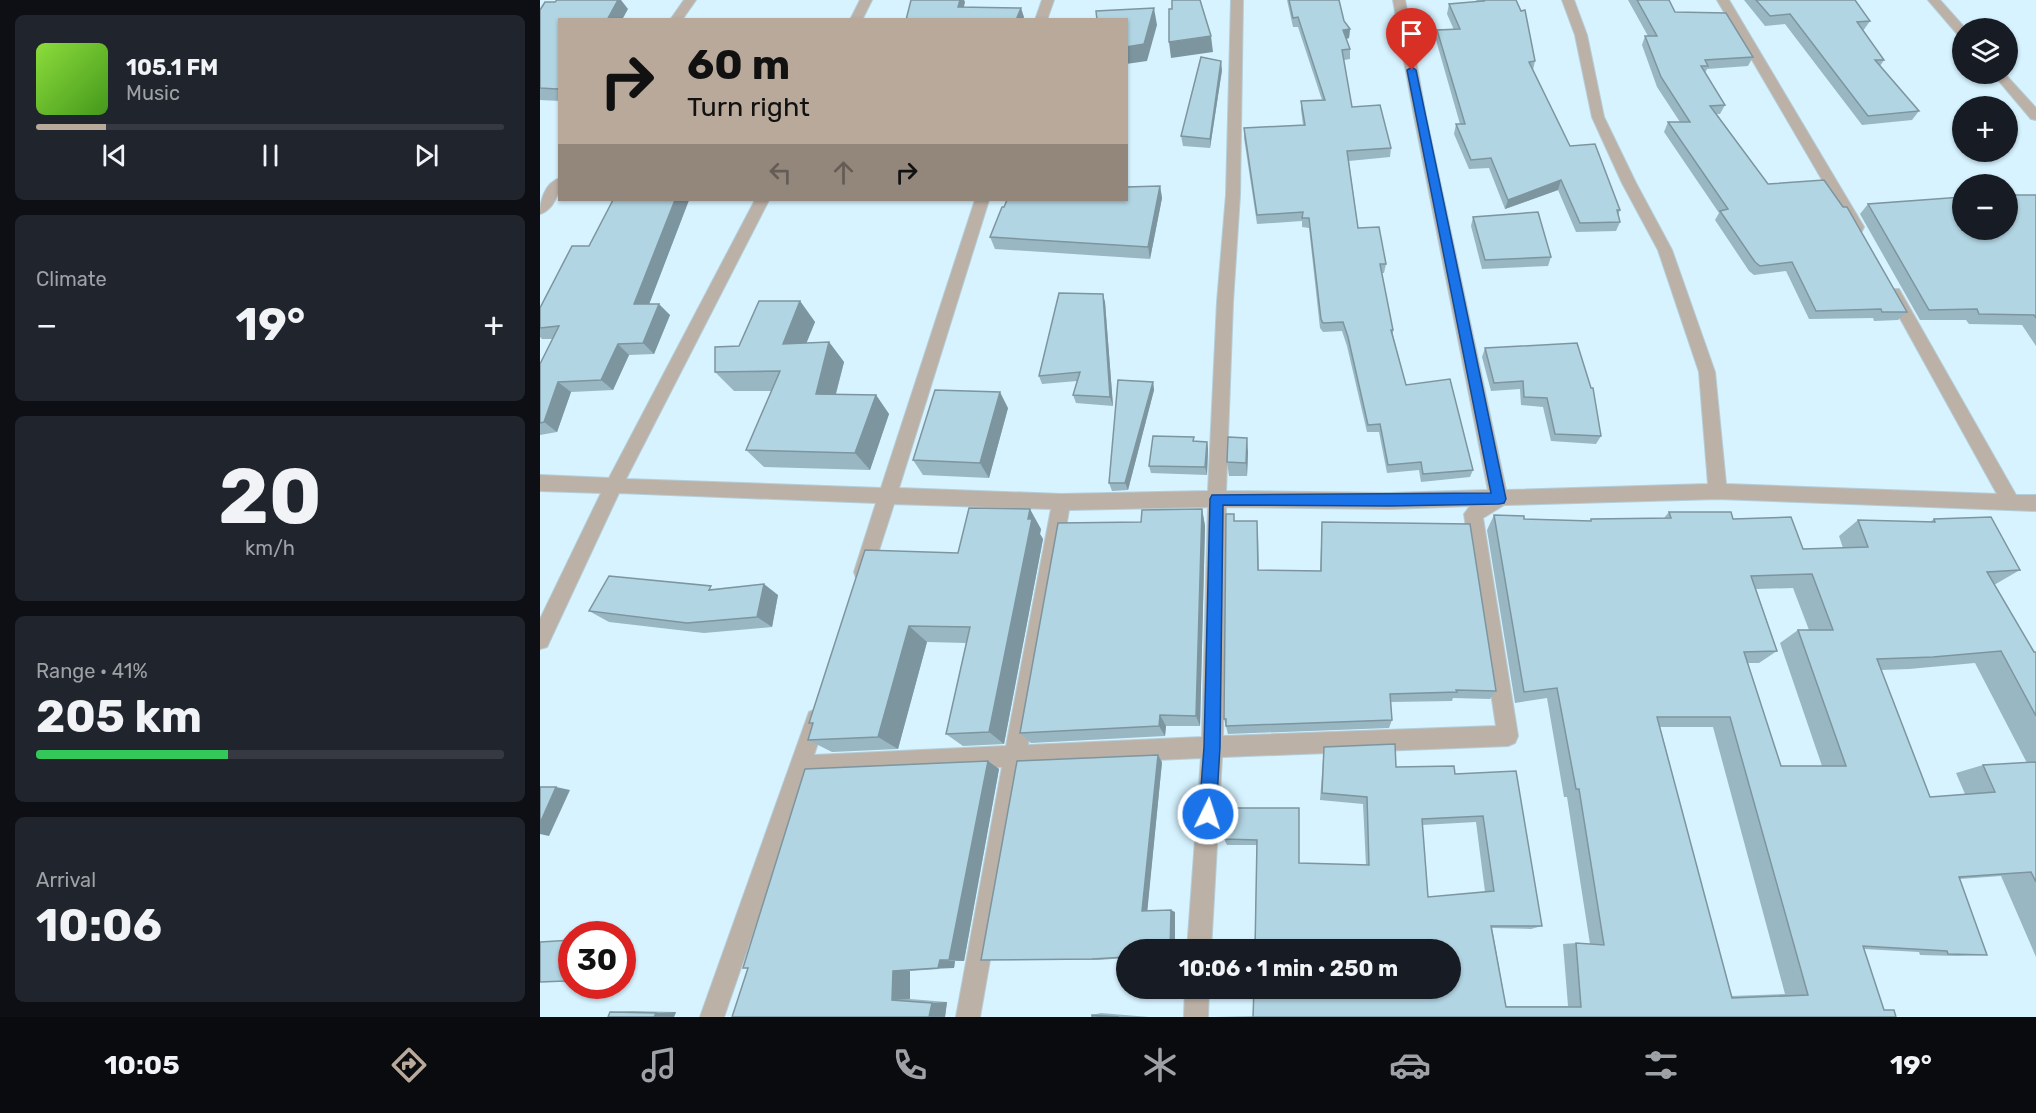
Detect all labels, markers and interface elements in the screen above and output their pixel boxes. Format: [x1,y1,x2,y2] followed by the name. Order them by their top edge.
[1386,8,1437,70] pin
[1395,17,1428,50] icon: arrive
[1952,18,2018,240] map controls
[1952,18,2018,84] button: layers
[687,40,790,90] text: 60 m
[588,42,666,120] icon: right
[126,54,218,81] text: 105.1 FM
[126,81,180,105] text: Music
[687,91,810,123] text: Turn right
[1952,96,2018,162] button: +
[98,139,131,172] icon: previous
[254,139,287,172] icon: pause
[410,139,443,172] icon: next
[764,156,797,189] icon: left
[827,156,860,189] icon: ahead
[890,156,923,189] icon: right
[1952,174,2018,240] button: −
[36,267,107,291] text: Climate
[236,298,305,351] text: 19°
[36,305,57,344] text: −
[483,305,504,344] text: +
[218,450,322,543] text: 20
[245,536,295,560] text: km/h
[36,659,148,683] text: Range · 41%
[36,690,202,743] text: 205 km
[1176,782,1240,846] position arrow
[36,868,96,892] text: Arrival
[36,899,162,952] text: 10:06
[558,921,636,999] speed limit sign: 30
[1179,955,1398,982] text: 10:06 · 1 min · 250 m
[388,1044,430,1086] icon: directions
[638,1044,680,1086] icon: music
[889,1044,931,1086] icon: phone
[1139,1044,1181,1086] icon: climate
[1389,1044,1431,1086] icon: car
[1640,1044,1682,1086] icon: filters
[104,1049,180,1081] text: 10:05
[1890,1049,1932,1081] text: 19°

